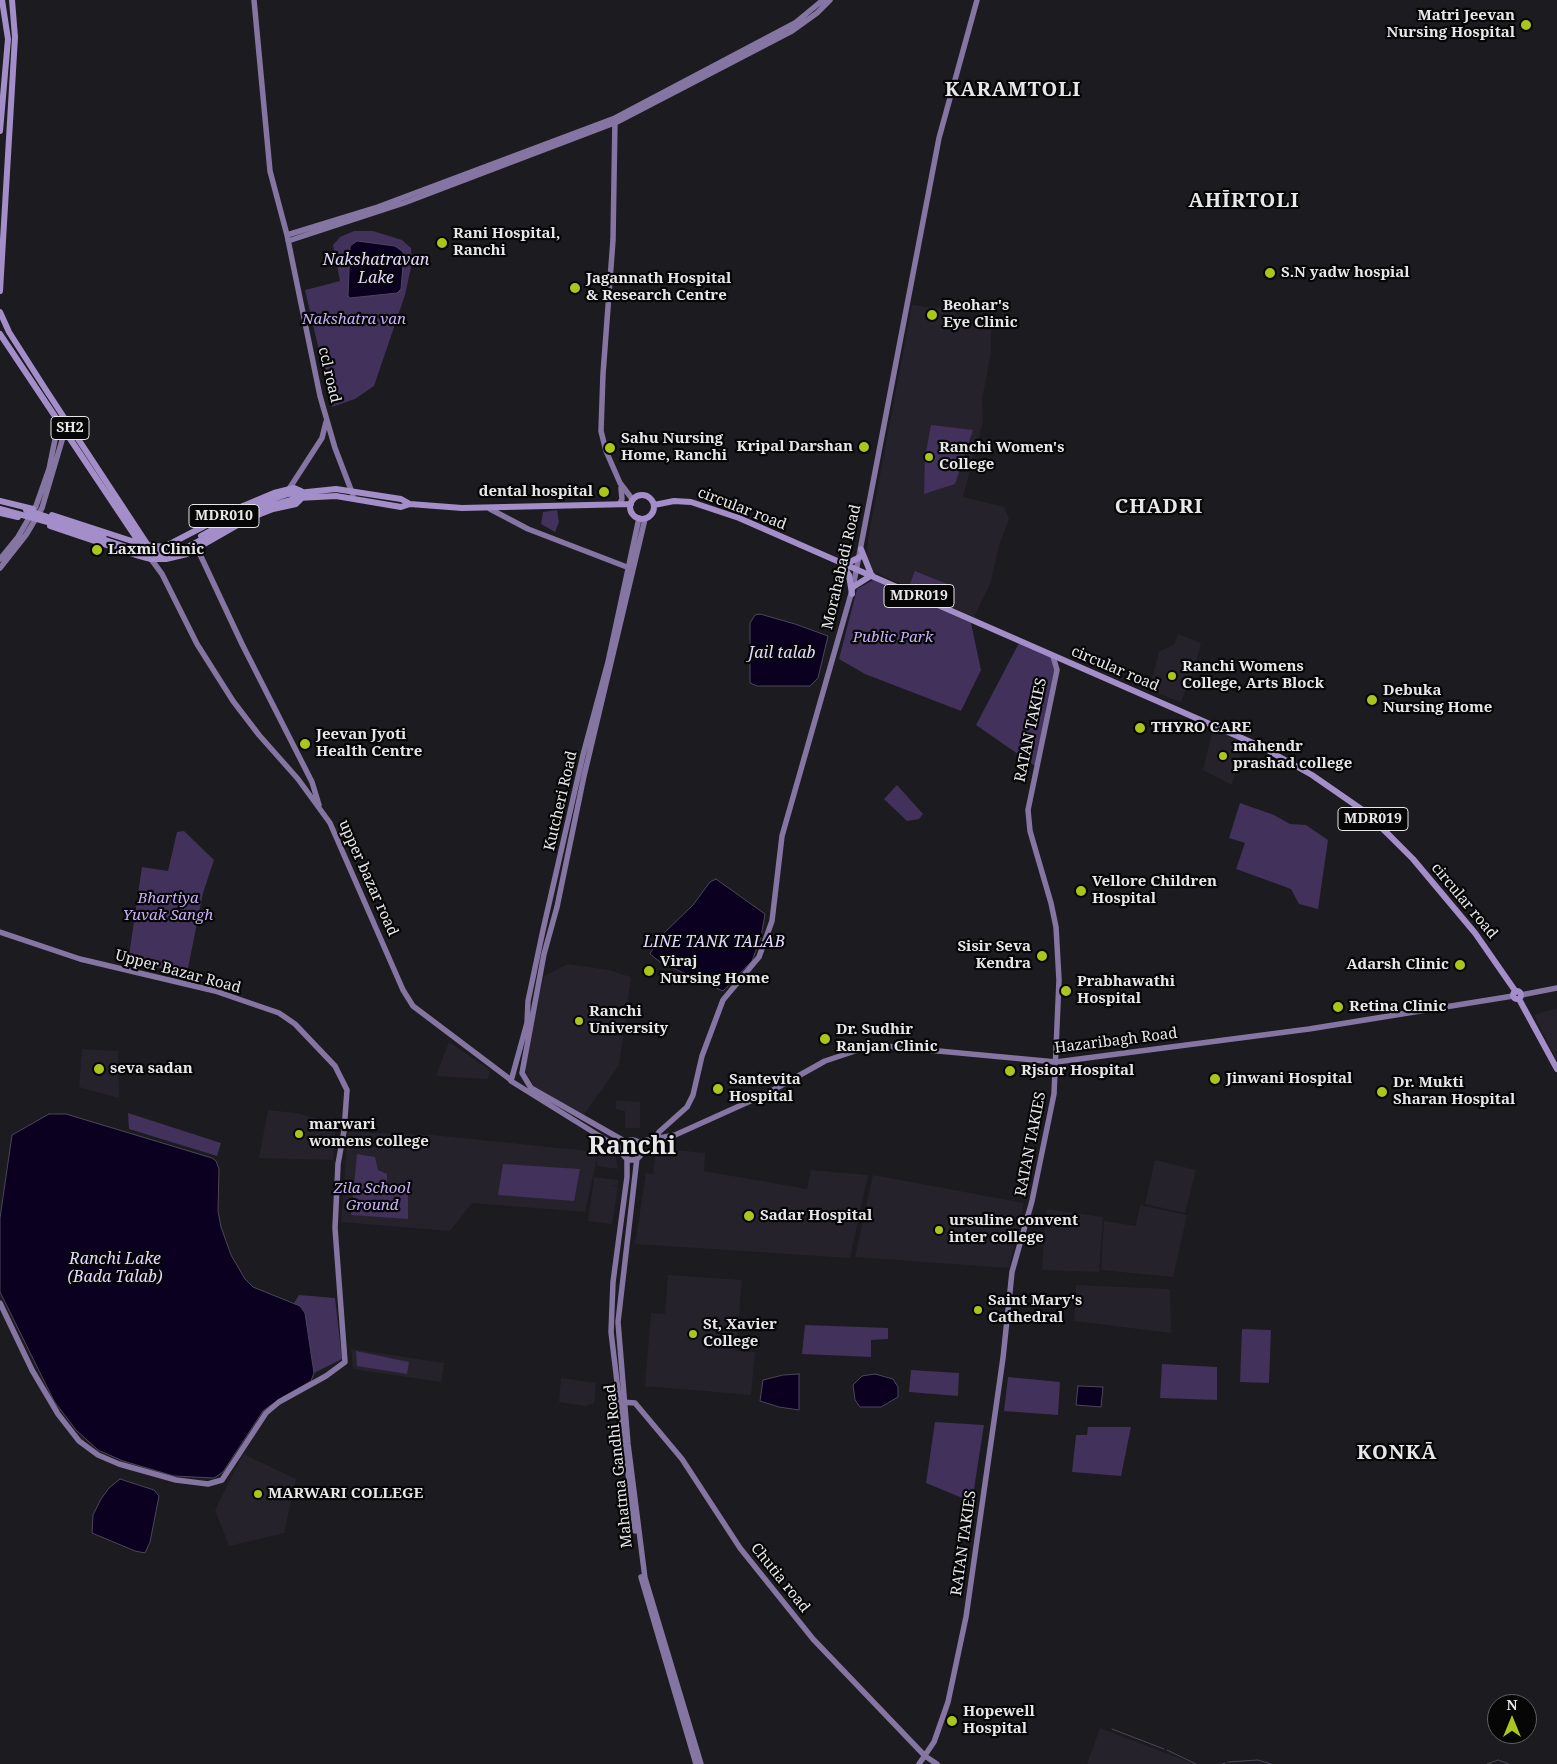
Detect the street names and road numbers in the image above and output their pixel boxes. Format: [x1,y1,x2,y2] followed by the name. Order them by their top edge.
[314,345,344,405] street label: ccl road
[51,416,89,439] road number: SH2
[695,484,789,534] street label: circular road
[819,503,865,631] street label: Morahabadi Road
[189,504,259,528] road number: MDR010
[884,584,954,608] road number: MDR019
[1068,642,1162,696] street label: circular road
[1011,676,1051,784] street label: RATAN TAKIES
[541,749,581,853] street label: Kutcheri Road
[1338,808,1408,831] road number: MDR019
[334,817,402,939] street label: upper bazar road
[1427,859,1501,943] street label: circular road
[113,947,243,997] street label: Upper Bazar Road
[1054,1025,1178,1057] street label: Hazaribagh Road
[1012,1090,1050,1198] street label: RATAN TAKIES
[601,1383,637,1549] street label: Mahatma Gandhi Road
[948,1489,980,1597] street label: RATAN TAKIES
[747,1540,813,1616] street label: Chutia road

